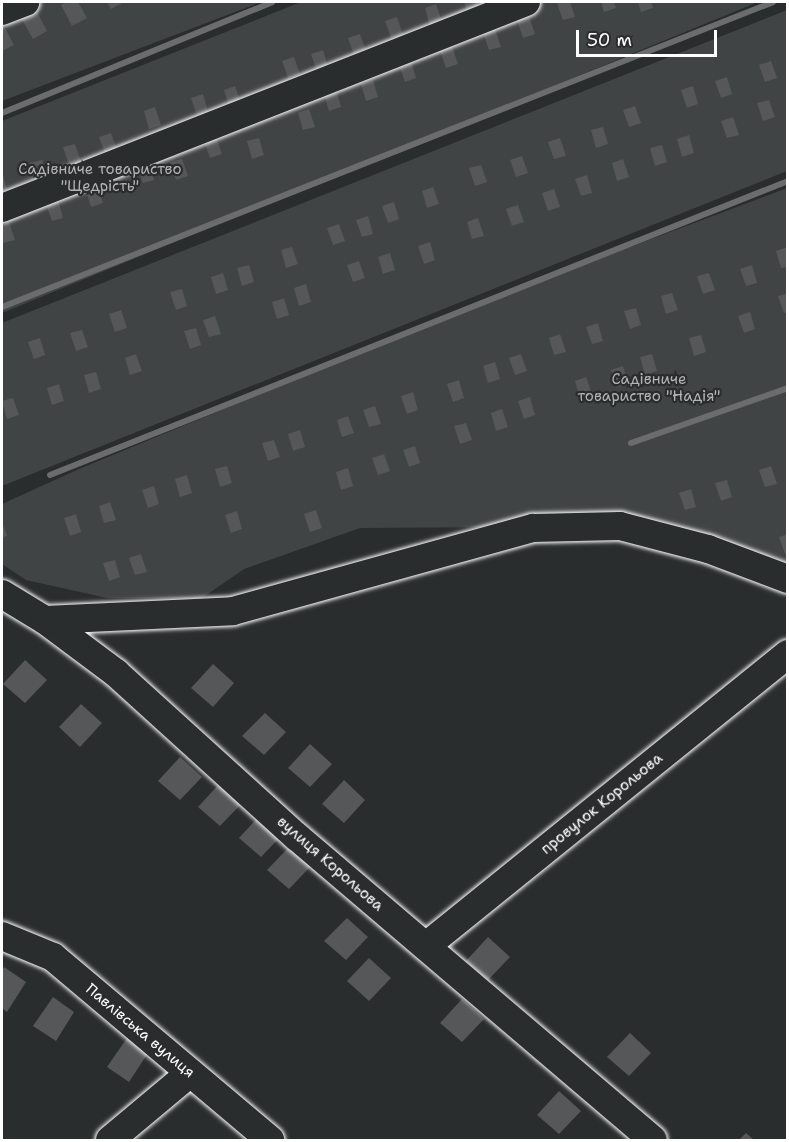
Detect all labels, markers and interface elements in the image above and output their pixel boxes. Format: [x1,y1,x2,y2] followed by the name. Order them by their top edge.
[579,18,720,56] scale bar
[587,28,632,52] text: 50 m
[18,160,182,195] park label: Садівниче товариство "Щедрість"
[578,370,720,405] park label: Садівниче товариство "Надія"
[538,749,666,859] street label: провулок Корольова
[273,813,387,915] street label: вулиця Корольова
[82,980,198,1082] street label: Павлівська вулиця

